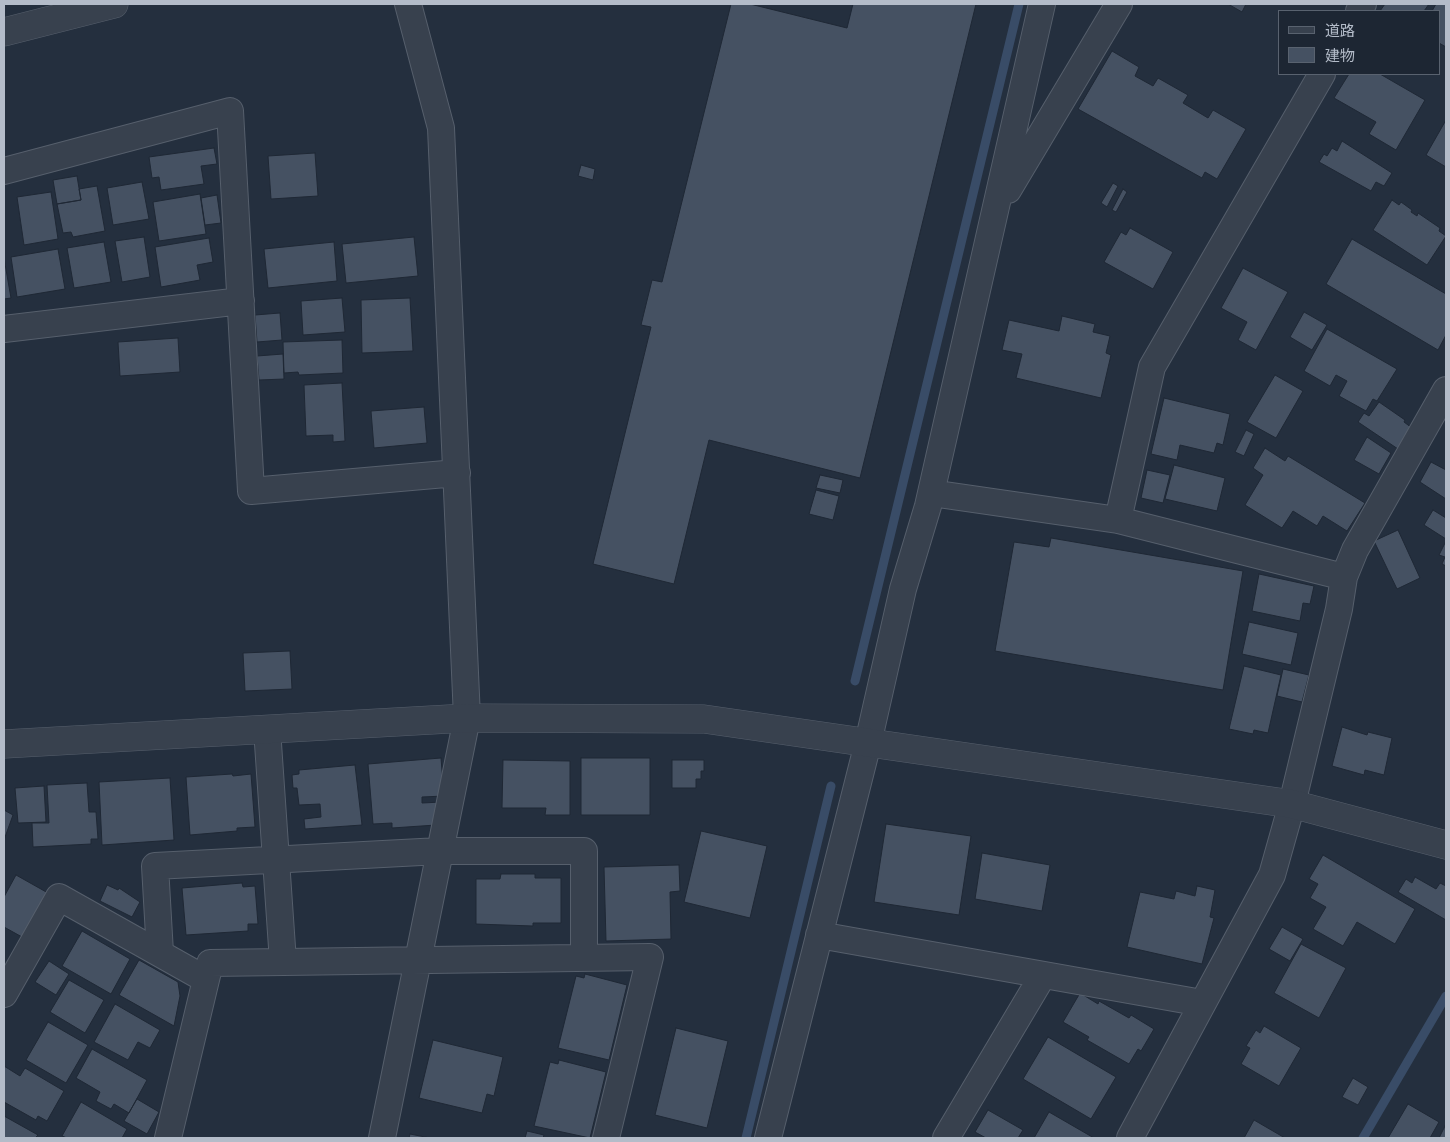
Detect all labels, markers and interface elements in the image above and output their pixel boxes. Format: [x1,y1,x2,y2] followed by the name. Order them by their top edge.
[1278,10,1440,75] legend
[1325,21,1355,40] text: 道路
[1325,46,1355,65] text: 建物

